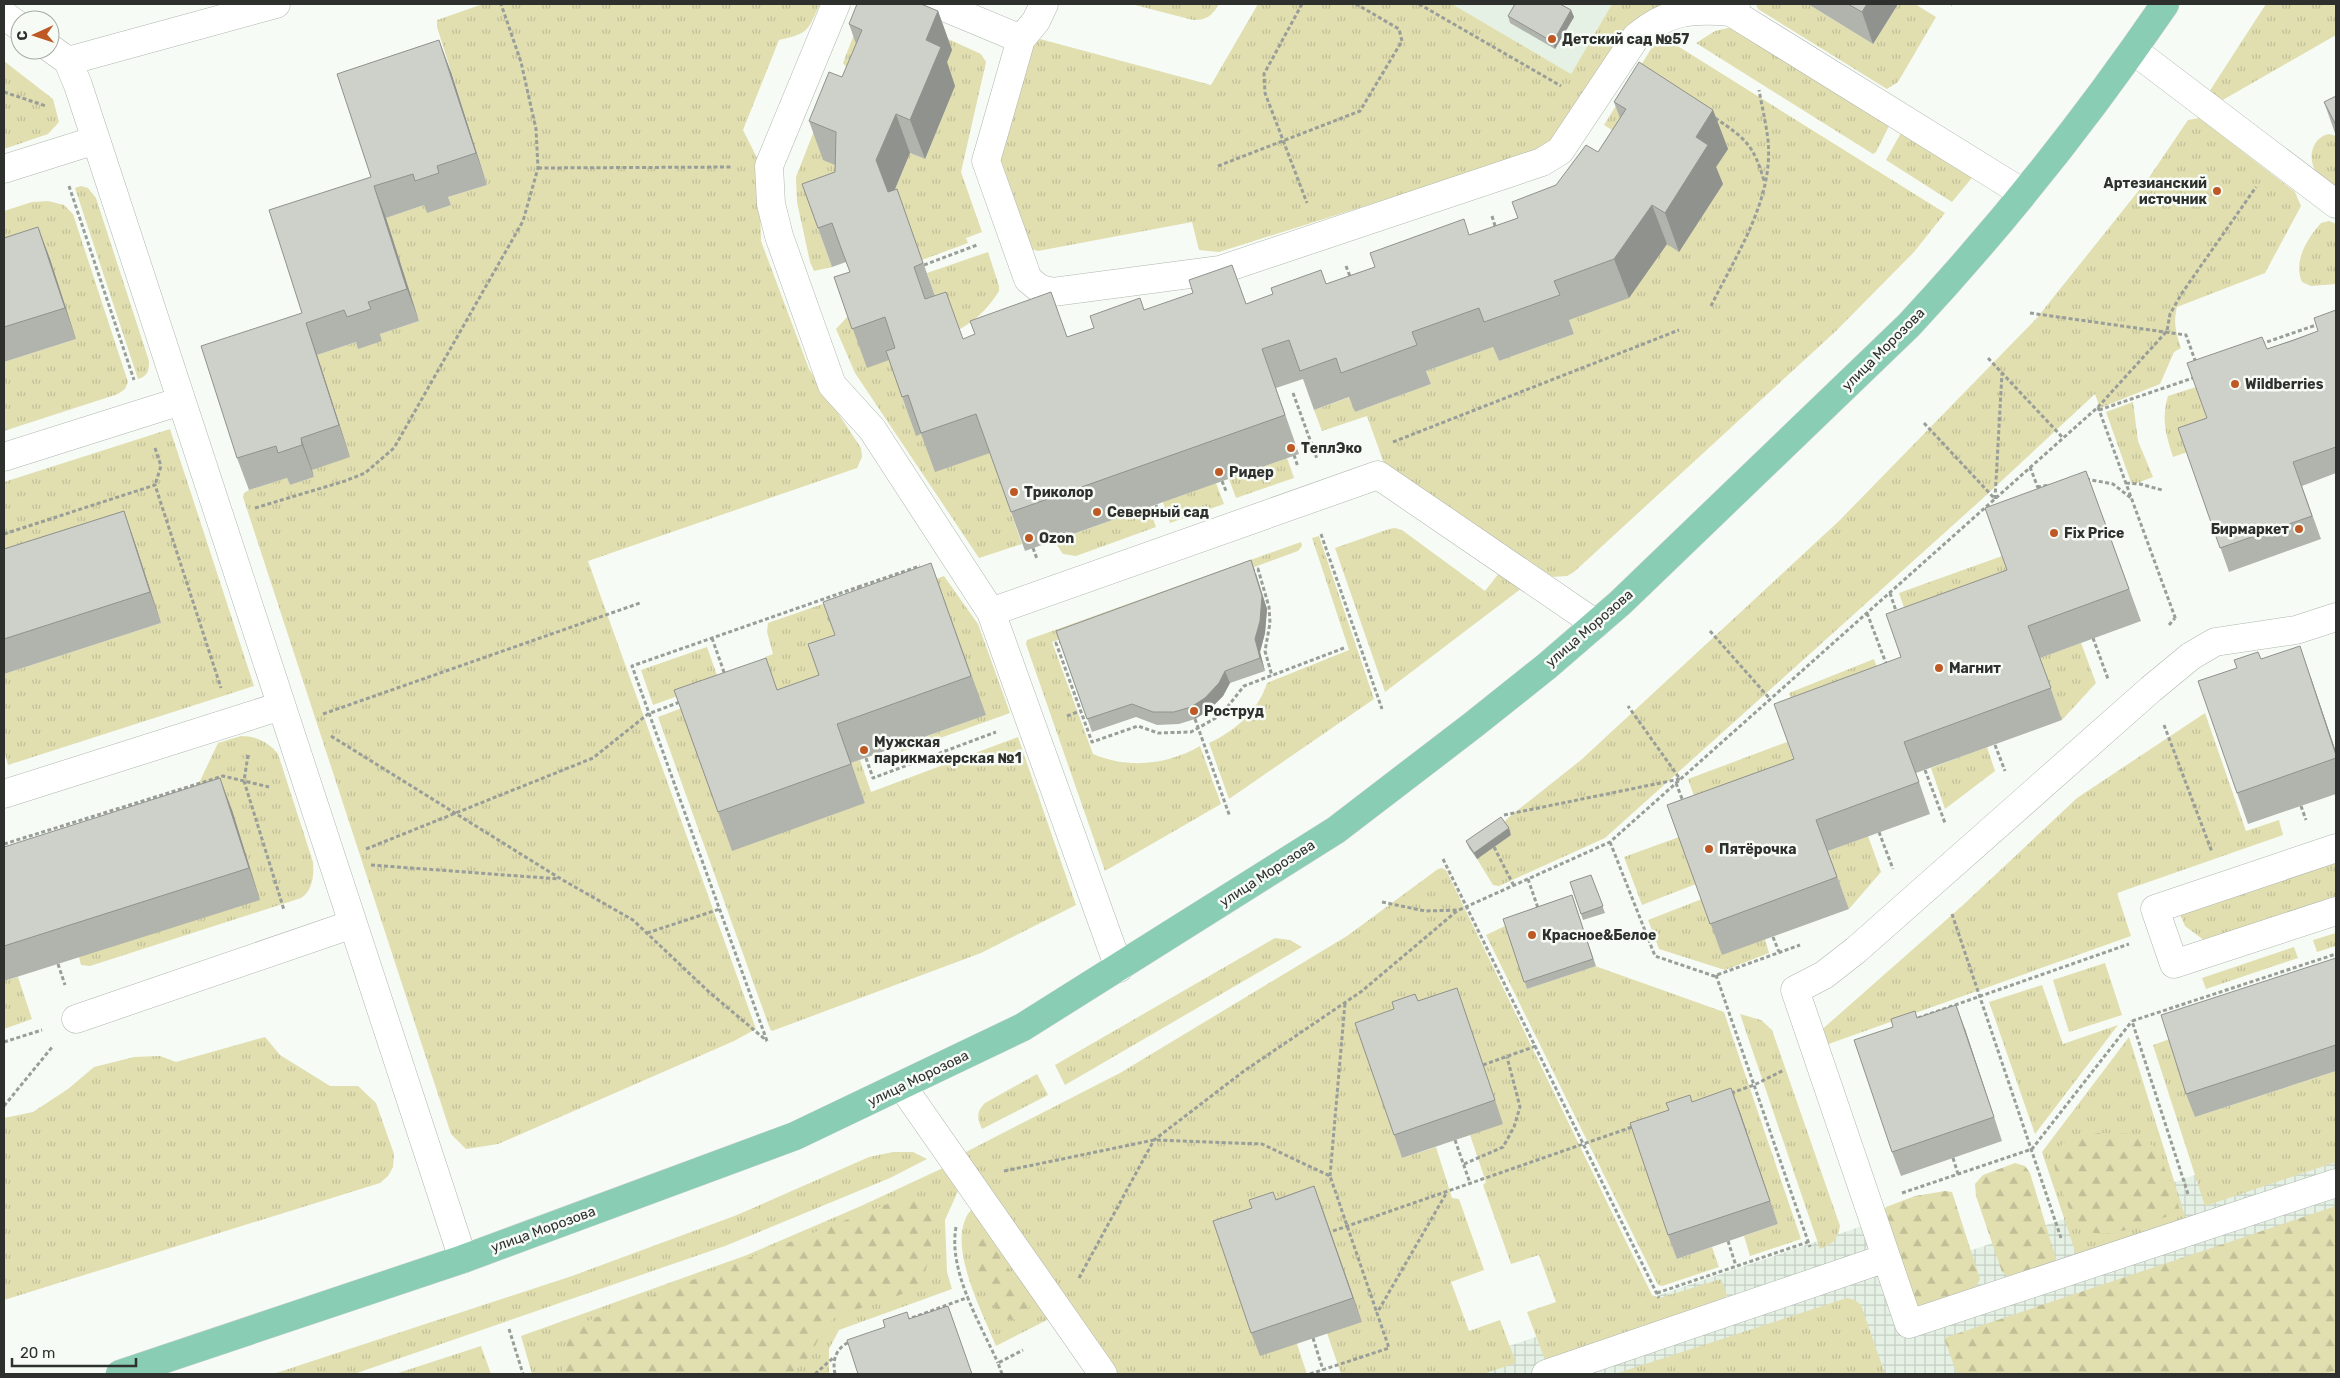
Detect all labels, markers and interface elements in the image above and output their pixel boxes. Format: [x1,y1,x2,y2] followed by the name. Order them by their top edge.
[10,10,60,60] north arrow
[14,30,31,41] text: С
[1562,31,1689,48] place label: Детский сад №57
[1546,33,1558,45] marker: Детский сад №57
[2104,175,2208,208] place label: Артезианский источник
[2211,185,2223,197] marker: Артезианский источник
[1838,304,1928,394] street label: улица Морозова
[2245,376,2324,393] place label: Wildberries
[2229,378,2241,390] marker: Wildberries
[1301,440,1362,457] place label: ТеплЭко
[1285,442,1297,454] marker: ТеплЭко
[1229,464,1274,481] place label: Ридер
[1213,466,1225,478] marker: Ридер
[1024,484,1094,501] place label: Триколор
[1008,486,1020,498] marker: Триколор
[1107,504,1209,521] place label: Северный сад
[1091,506,1103,518] marker: Северный сад
[2211,521,2289,538] place label: Бирмаркет
[2293,523,2305,535] marker: Бирмаркет
[2064,525,2124,542] place label: Fix Price
[2048,527,2060,539] marker: Fix Price
[1039,530,1074,547] place label: Ozon
[1023,532,1035,544] marker: Ozon
[1542,586,1636,671] street label: улица Морозова
[1949,660,2001,677] place label: Магнит
[1933,662,1945,674] marker: Магнит
[1204,703,1264,720] place label: Роструд
[1188,705,1200,717] marker: Роструд
[874,734,1022,767] place label: Мужская парикмахерская №1
[858,744,870,756] marker: Мужская парикмахерская №1
[1217,836,1318,911] street label: улица Морозова
[1719,841,1796,858] place label: Пятёрочка
[1703,843,1715,855] marker: Пятёрочка
[1542,927,1656,944] place label: Красное&Белое
[1526,929,1538,941] marker: Красное&Белое
[865,1047,971,1110] street label: улица Морозова
[489,1203,598,1256] street label: улица Морозова
[12,1336,136,1368] scale bar
[20,1344,55,1362] text: 20 m

